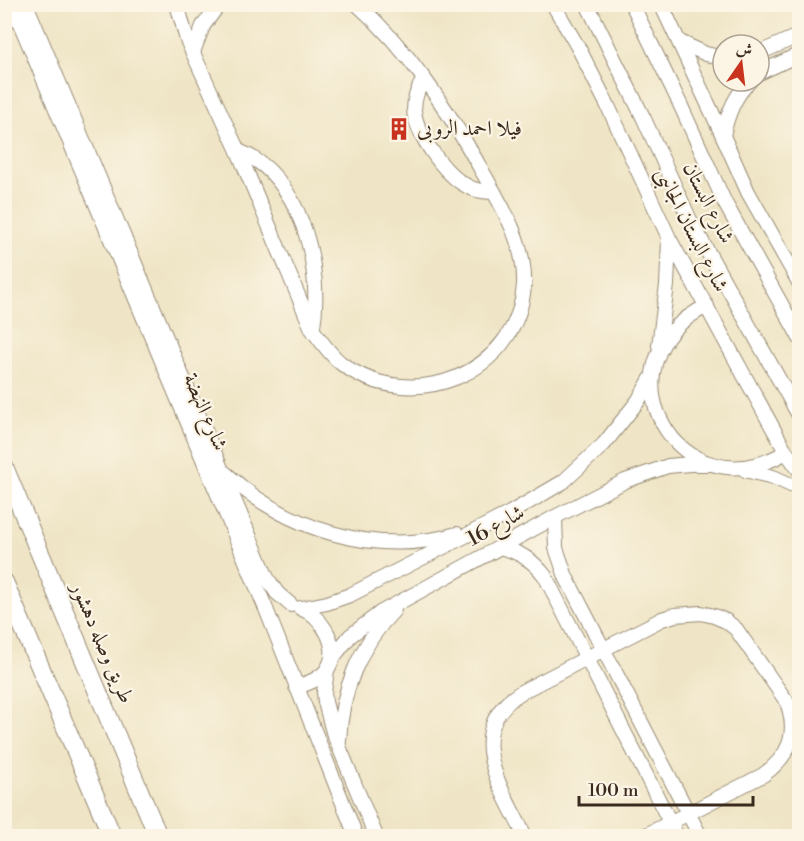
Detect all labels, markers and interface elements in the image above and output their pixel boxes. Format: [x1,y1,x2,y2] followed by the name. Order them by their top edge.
[711,33,771,93] north arrow
[734,38,755,61] text: ش
[386,116,412,142] building icon: فيلا احمد الروبى
[417,116,522,143] place label: فيلا احمد الروبى
[673,158,740,250] street label: شارع البستان
[645,163,734,298] street label: شارع البستان الجانبى
[173,369,233,456] street label: شارع النهضة
[463,500,531,556] street label: شارع 16
[64,577,139,707] street label: طريق وصله دهشور
[579,769,753,807] scale bar
[588,779,639,802] text: 100 m

